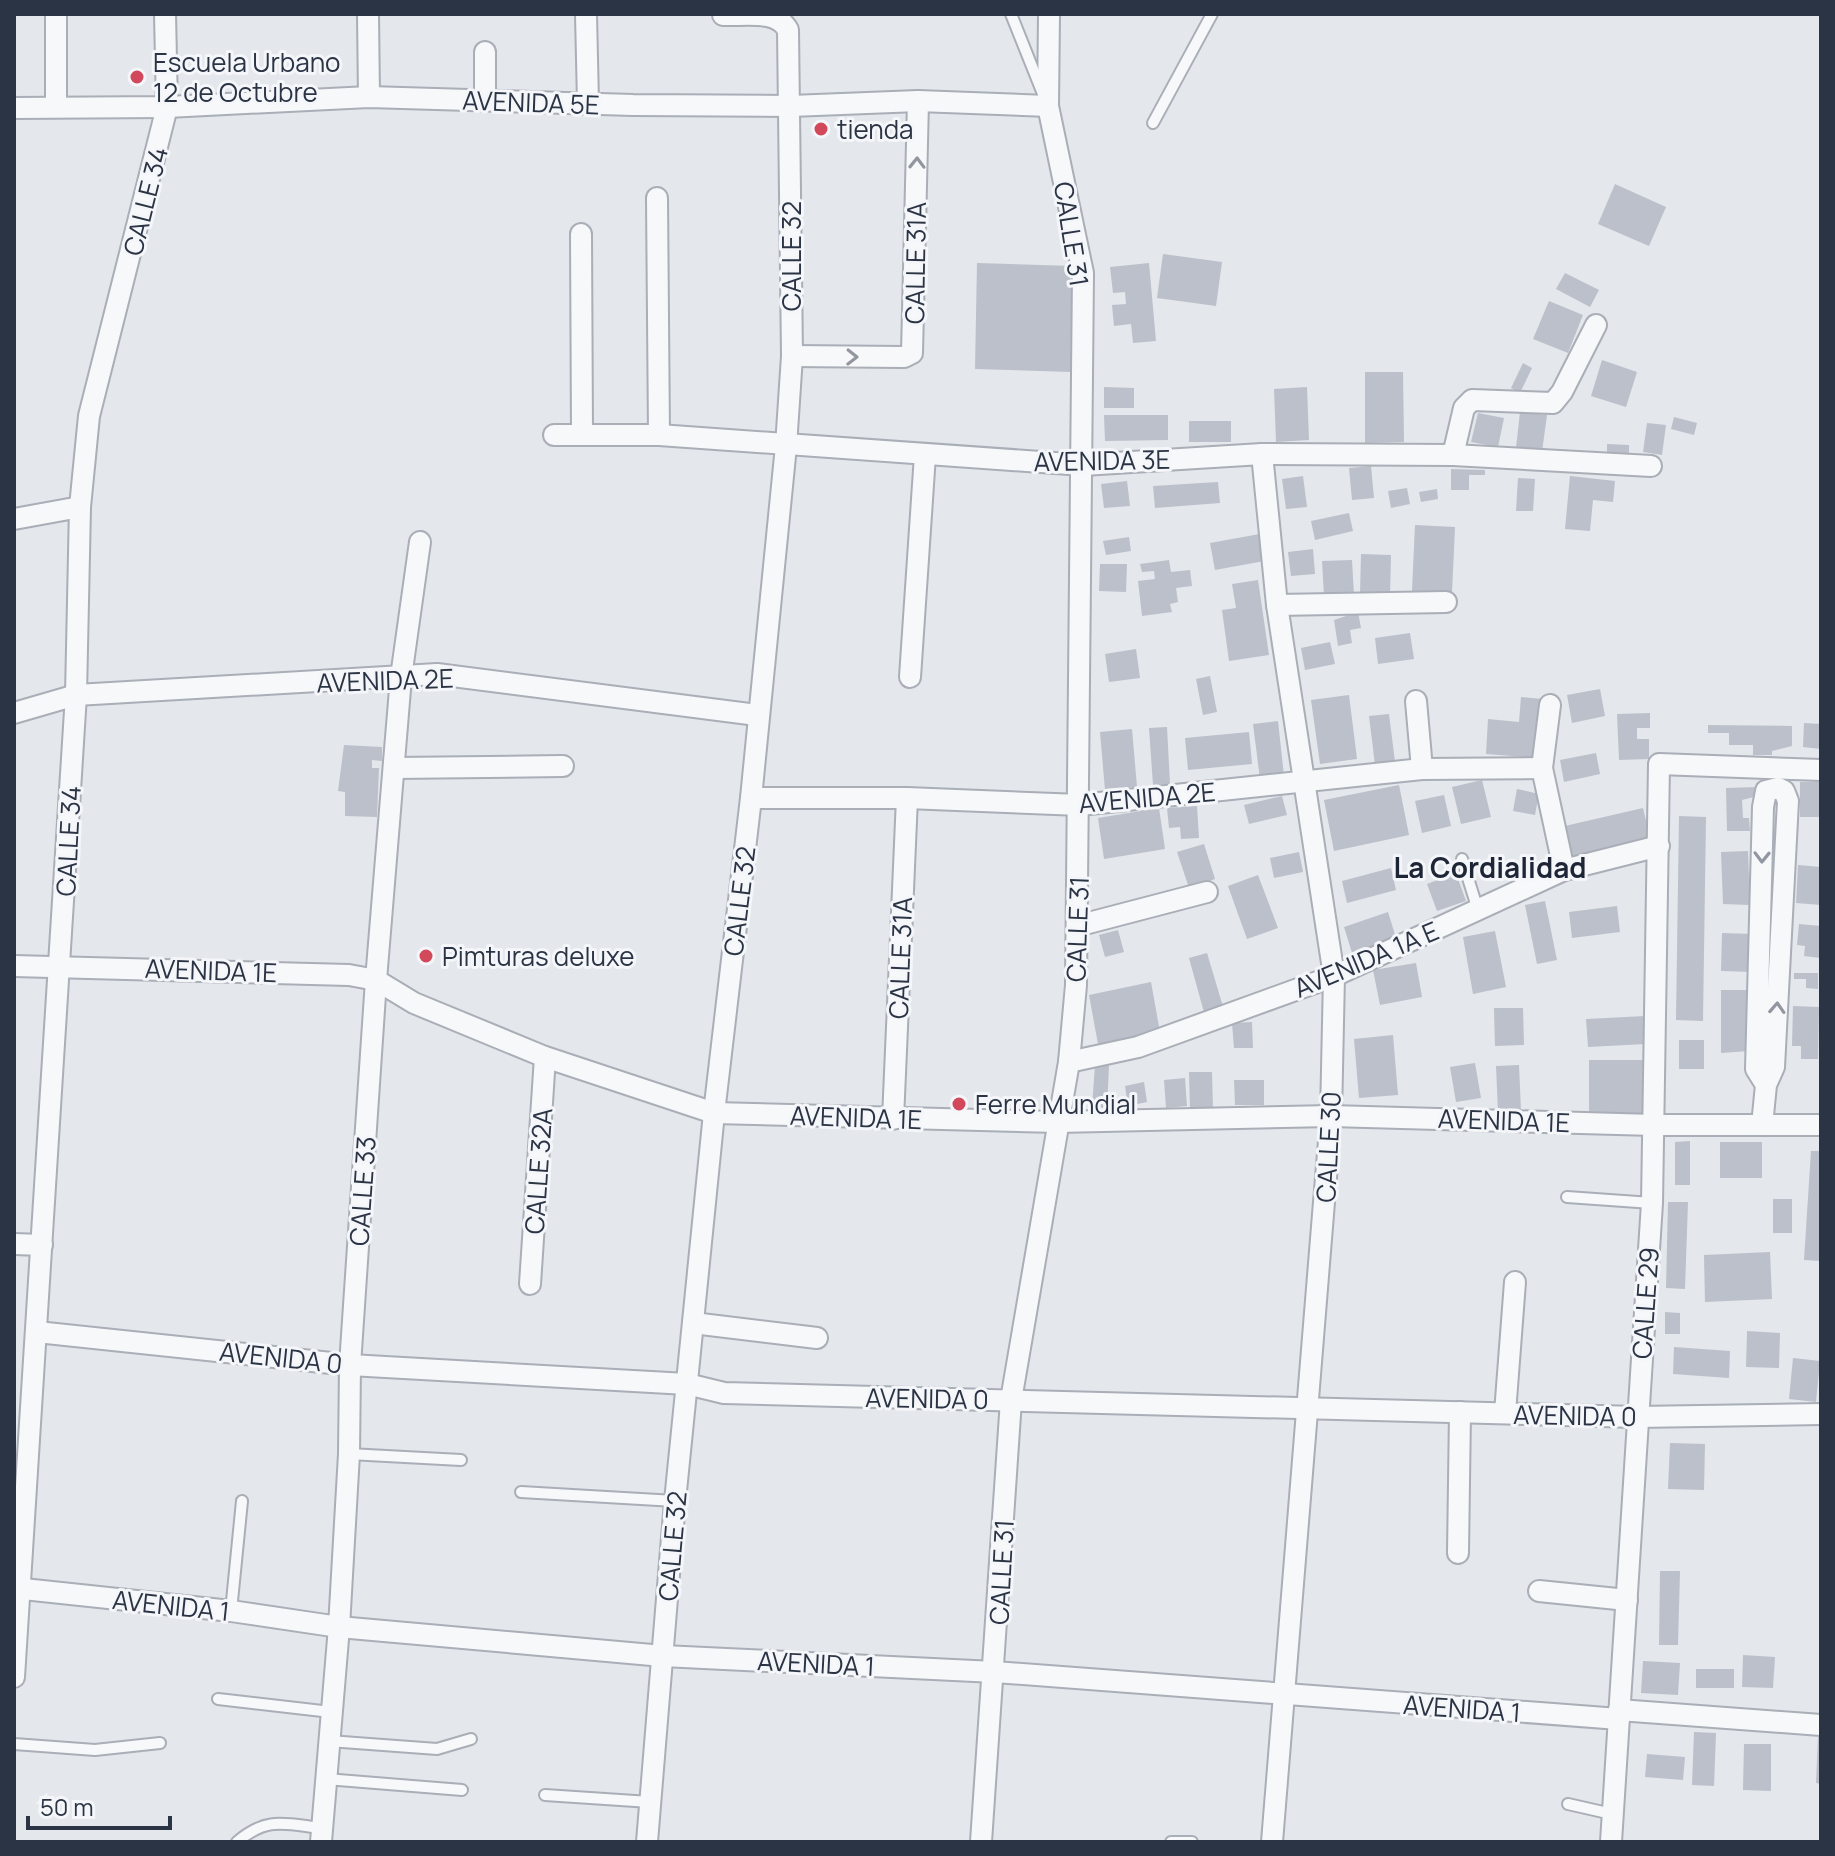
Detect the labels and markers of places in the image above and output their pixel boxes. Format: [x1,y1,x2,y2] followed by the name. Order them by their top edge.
[153,44,340,110] place label: Escuela Urbano 12 de Octubre
[128,68,146,86] marker: Escuela Urbano 12 de Octubre
[837,111,914,147] place label: tienda
[812,120,830,138] marker: tienda
[442,938,634,974] place label: Pimturas deluxe
[417,947,435,965] marker: Pimturas deluxe
[975,1086,1136,1122] place label: Ferre Mundial
[950,1095,968,1113] marker: Ferre Mundial

